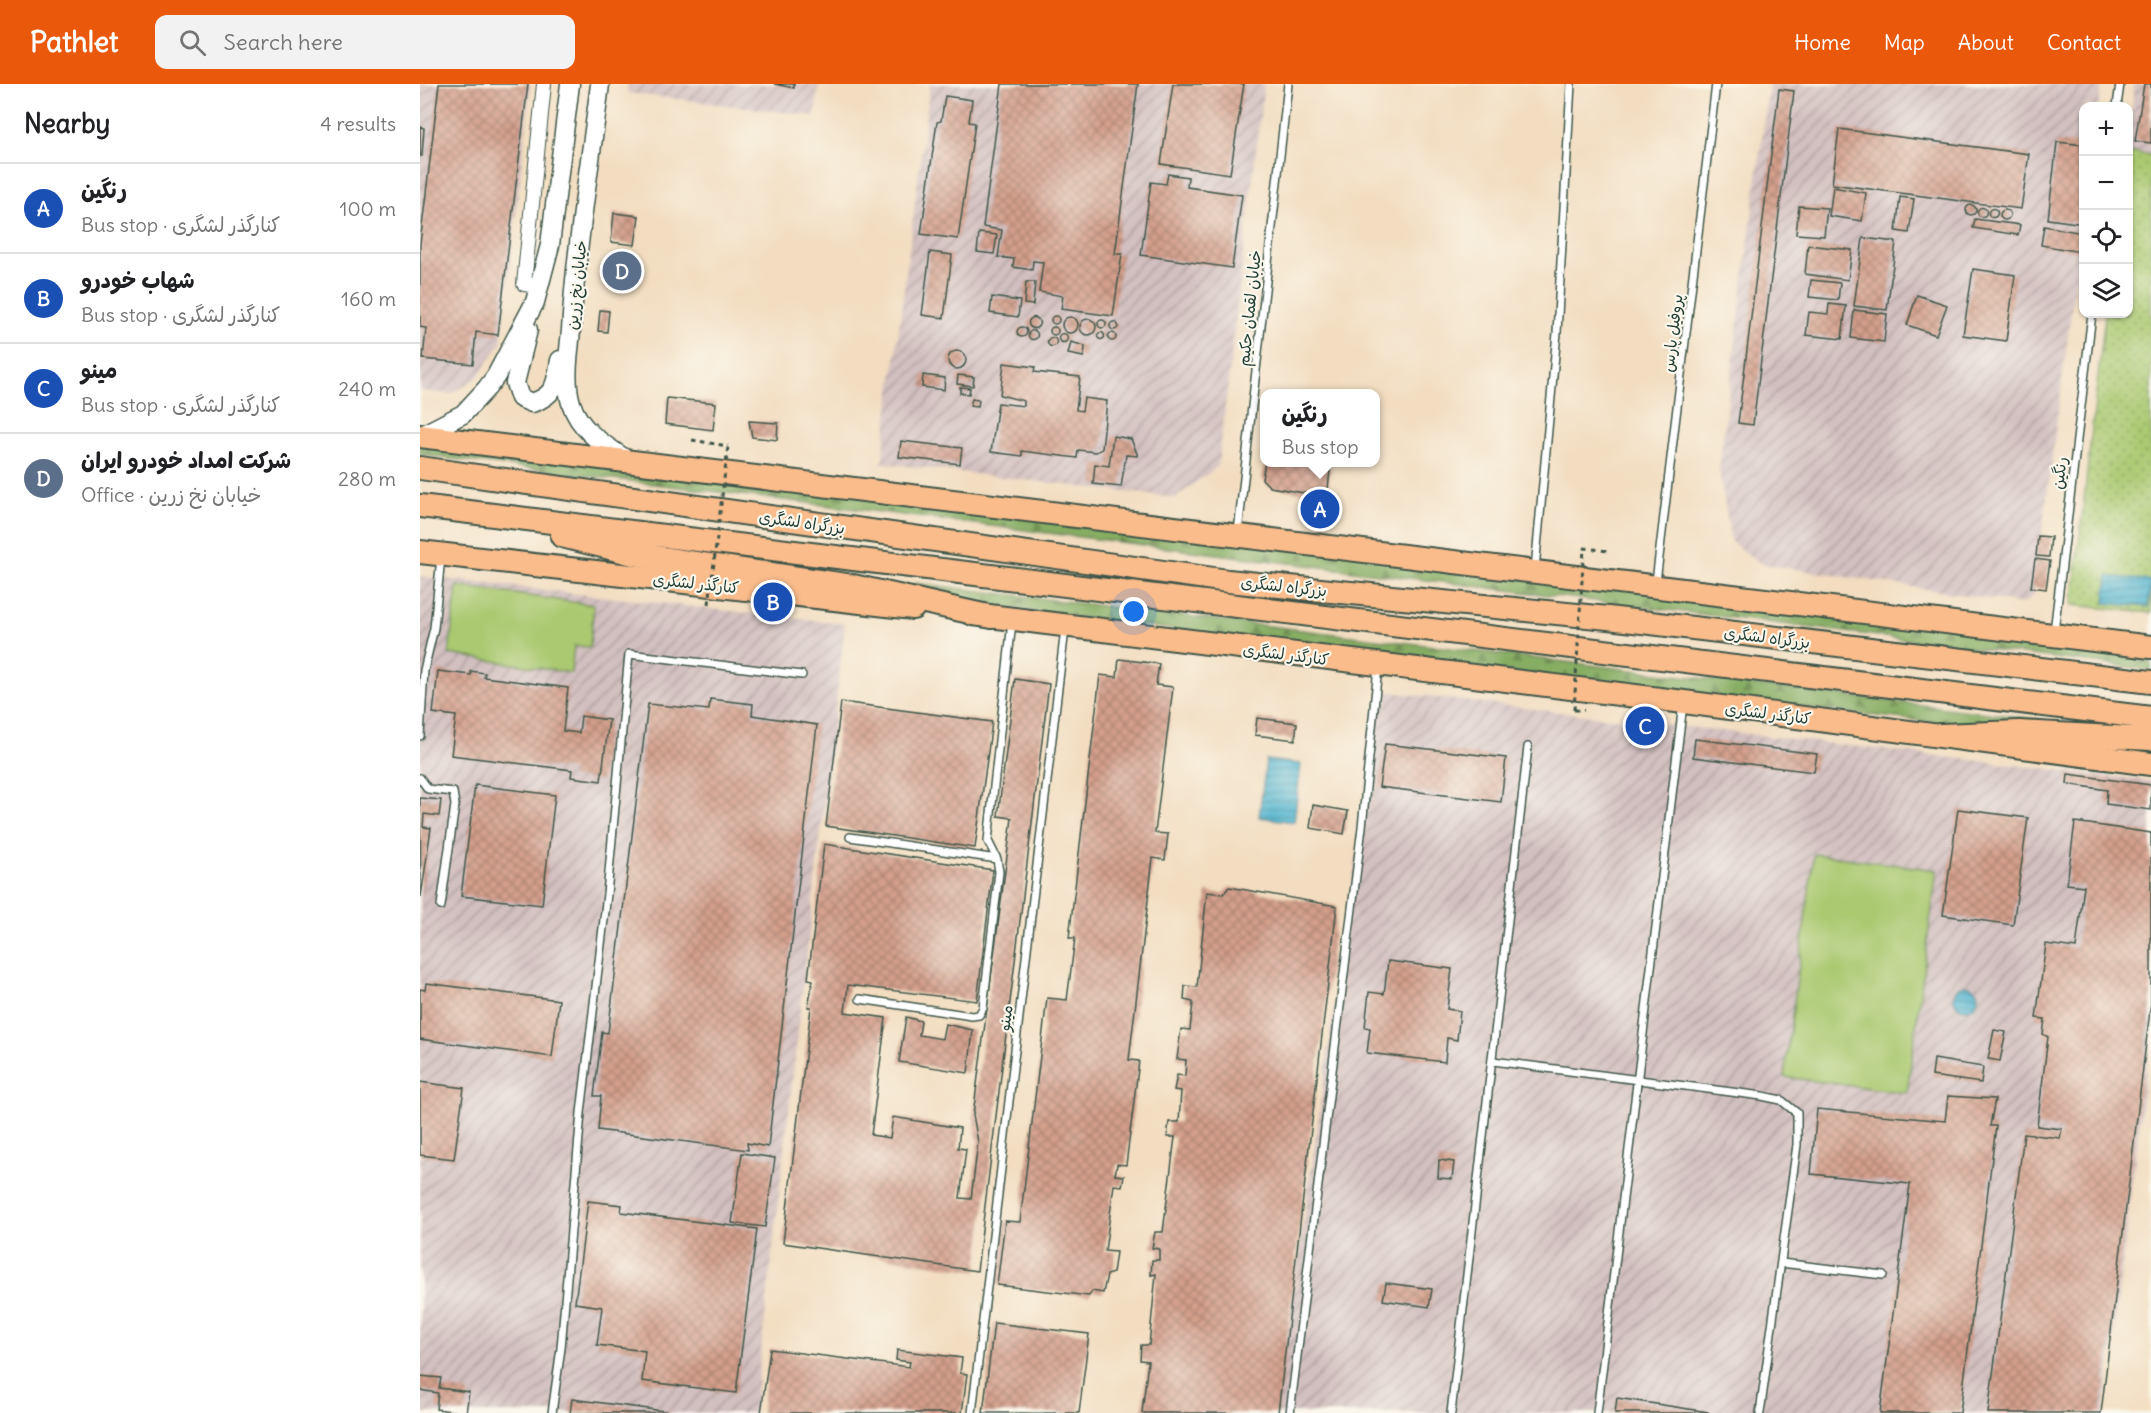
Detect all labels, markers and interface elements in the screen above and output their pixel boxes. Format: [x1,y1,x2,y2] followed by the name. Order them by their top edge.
[155,15,575,69] search box
[30,24,119,60] text: Pathlet
[176,26,209,59] icon: search
[224,28,343,56] text: Search here
[1794,29,1851,56] text: Home
[1884,29,1925,56] text: Map
[1958,29,2014,56] text: About
[2047,29,2121,56] text: Contact
[2079,102,2133,318] map controls
[2079,102,2133,156] button: +
[24,107,110,140] text: Nearby
[320,111,396,136] text: 4 results
[2079,156,2133,210] button: −
[81,176,127,204] text: رنگین
[37,196,50,221] text: A
[339,196,396,221] text: 100 m
[2079,210,2133,264] button: locate
[81,212,280,237] text: Bus stop · کنارگذر لشگری
[561,239,592,331] street label: خیابان نخ زرین
[602,248,642,294] pin: D
[1233,249,1268,367] street label: خیابان لقمان حکیم
[2079,264,2133,318] button: layers
[81,266,195,294] text: شهاب خودرو
[37,286,50,311] text: B
[341,286,396,311] text: 160 m
[1657,293,1688,373] street label: پروفیل پارس
[81,302,280,327] text: Bus stop · کنارگذر لشگری
[81,356,117,384] text: مینو
[37,376,50,401] text: C
[338,376,396,401] text: 240 m
[1260,389,1380,467] popup
[81,392,280,417] text: Bus stop · کنارگذر لشگری
[1281,400,1327,428] text: رنگین
[1281,434,1359,459] text: Bus stop
[81,446,291,474] text: شرکت امداد خودرو ایران
[2047,455,2071,491] street label: رنگین
[36,466,51,491] text: D
[338,466,396,491] text: 280 m
[81,482,261,507] text: Office · خیابان نخ زرین
[1300,486,1340,532] pin: A
[758,506,846,538] street label: بزرگراه لشگری
[652,569,740,597] street label: کنارگذر لشگری
[1240,572,1328,600] street label: بزرگراه لشگری
[754,580,792,624] pin: B
[1119,597,1148,626] your location
[1723,622,1811,652] street label: بزرگراه لشگری
[1242,639,1330,669] street label: کنارگذر لشگری
[1724,698,1812,728] street label: کنارگذر لشگری
[1626,704,1664,748] pin: C
[993,1004,1018,1033] street label: مینو

